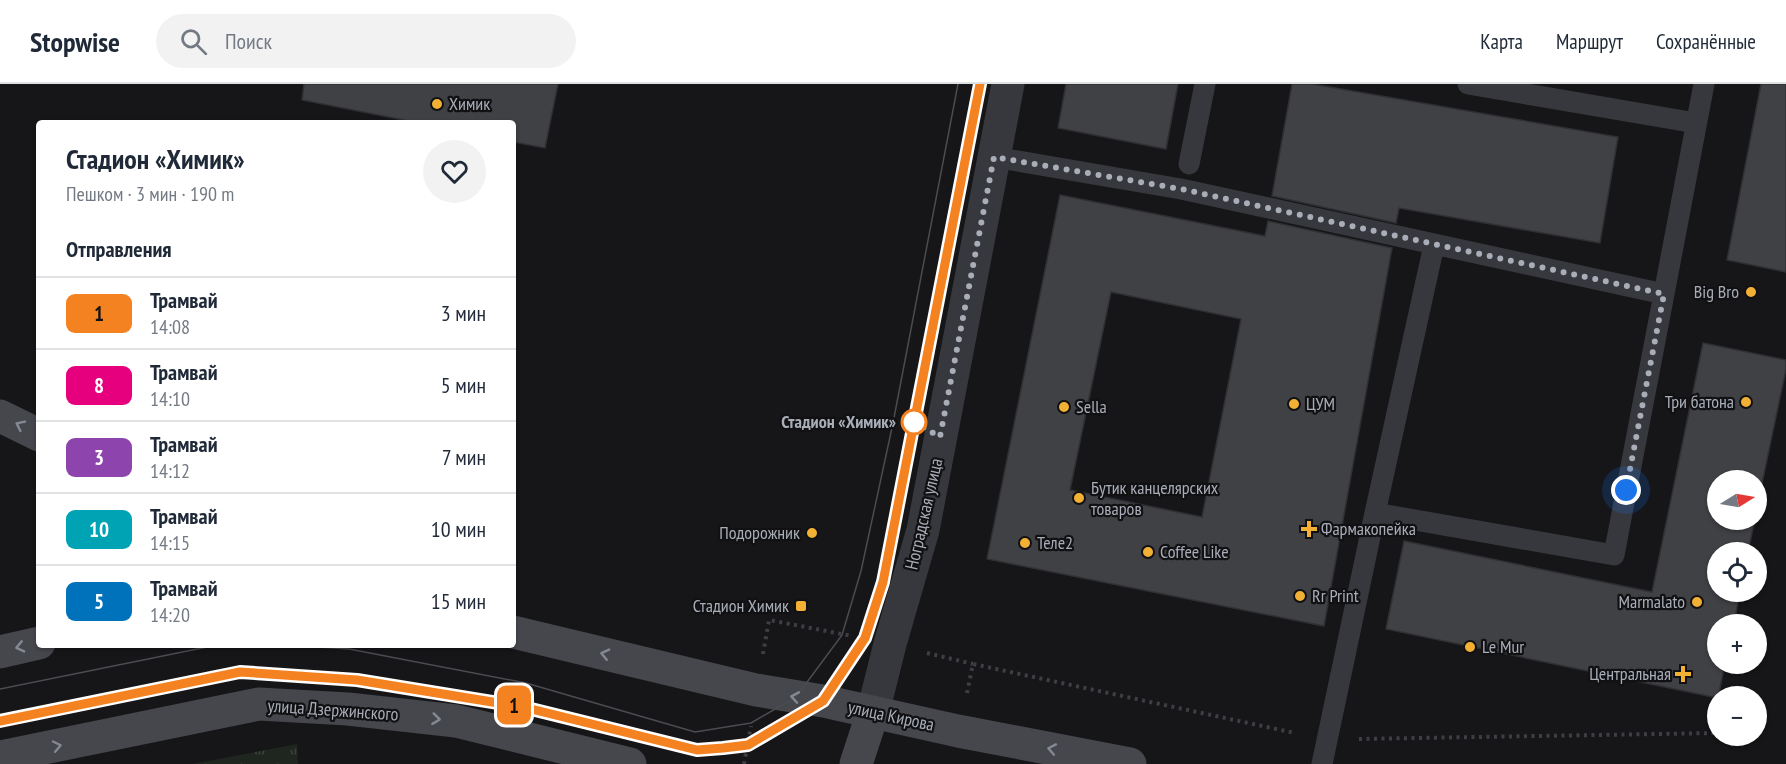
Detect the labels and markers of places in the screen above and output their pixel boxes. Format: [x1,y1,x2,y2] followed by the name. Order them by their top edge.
[449,92,490,115] place label: Химик
[430,97,444,111] marker: Химик
[1694,280,1739,303] place label: Big Bro
[1744,285,1758,299] marker: Big Bro
[1665,390,1734,413] place label: Три батона
[1306,392,1335,415] place label: ЦУМ
[1076,395,1107,418] place label: Sella
[1739,395,1753,409] marker: Три батона
[1287,397,1301,411] marker: ЦУМ
[1057,400,1071,414] marker: Sella
[901,409,927,435] marker: Стадион «Химик»
[781,410,896,433] place label: Стадион «Химик»
[1091,476,1219,520] place label: Бутик канцелярских товаров
[1072,491,1086,505] marker: Бутик канцелярских товаров
[1321,517,1416,540] place label: Фармакопейка
[719,521,800,544] place label: Подорожник
[1302,522,1316,536] marker: Фармакопейка
[805,526,819,540] marker: Подорожник
[1037,531,1073,554] place label: Теле2
[1018,536,1032,550] marker: Теле2
[1160,540,1229,563] place label: Coffee Like
[1141,545,1155,559] marker: Coffee Like
[1312,584,1359,607] place label: Rr Print
[1293,589,1307,603] marker: Rr Print
[1619,590,1685,613] place label: Marmalato
[693,594,789,617] place label: Стадион Химик
[1690,595,1704,609] marker: Marmalato
[794,599,808,613] marker: Стадион Химик
[1482,635,1524,658] place label: Le Mur
[1463,640,1477,654] marker: Le Mur
[1589,662,1671,685] place label: Центральная
[1676,667,1690,681] marker: Центральная

